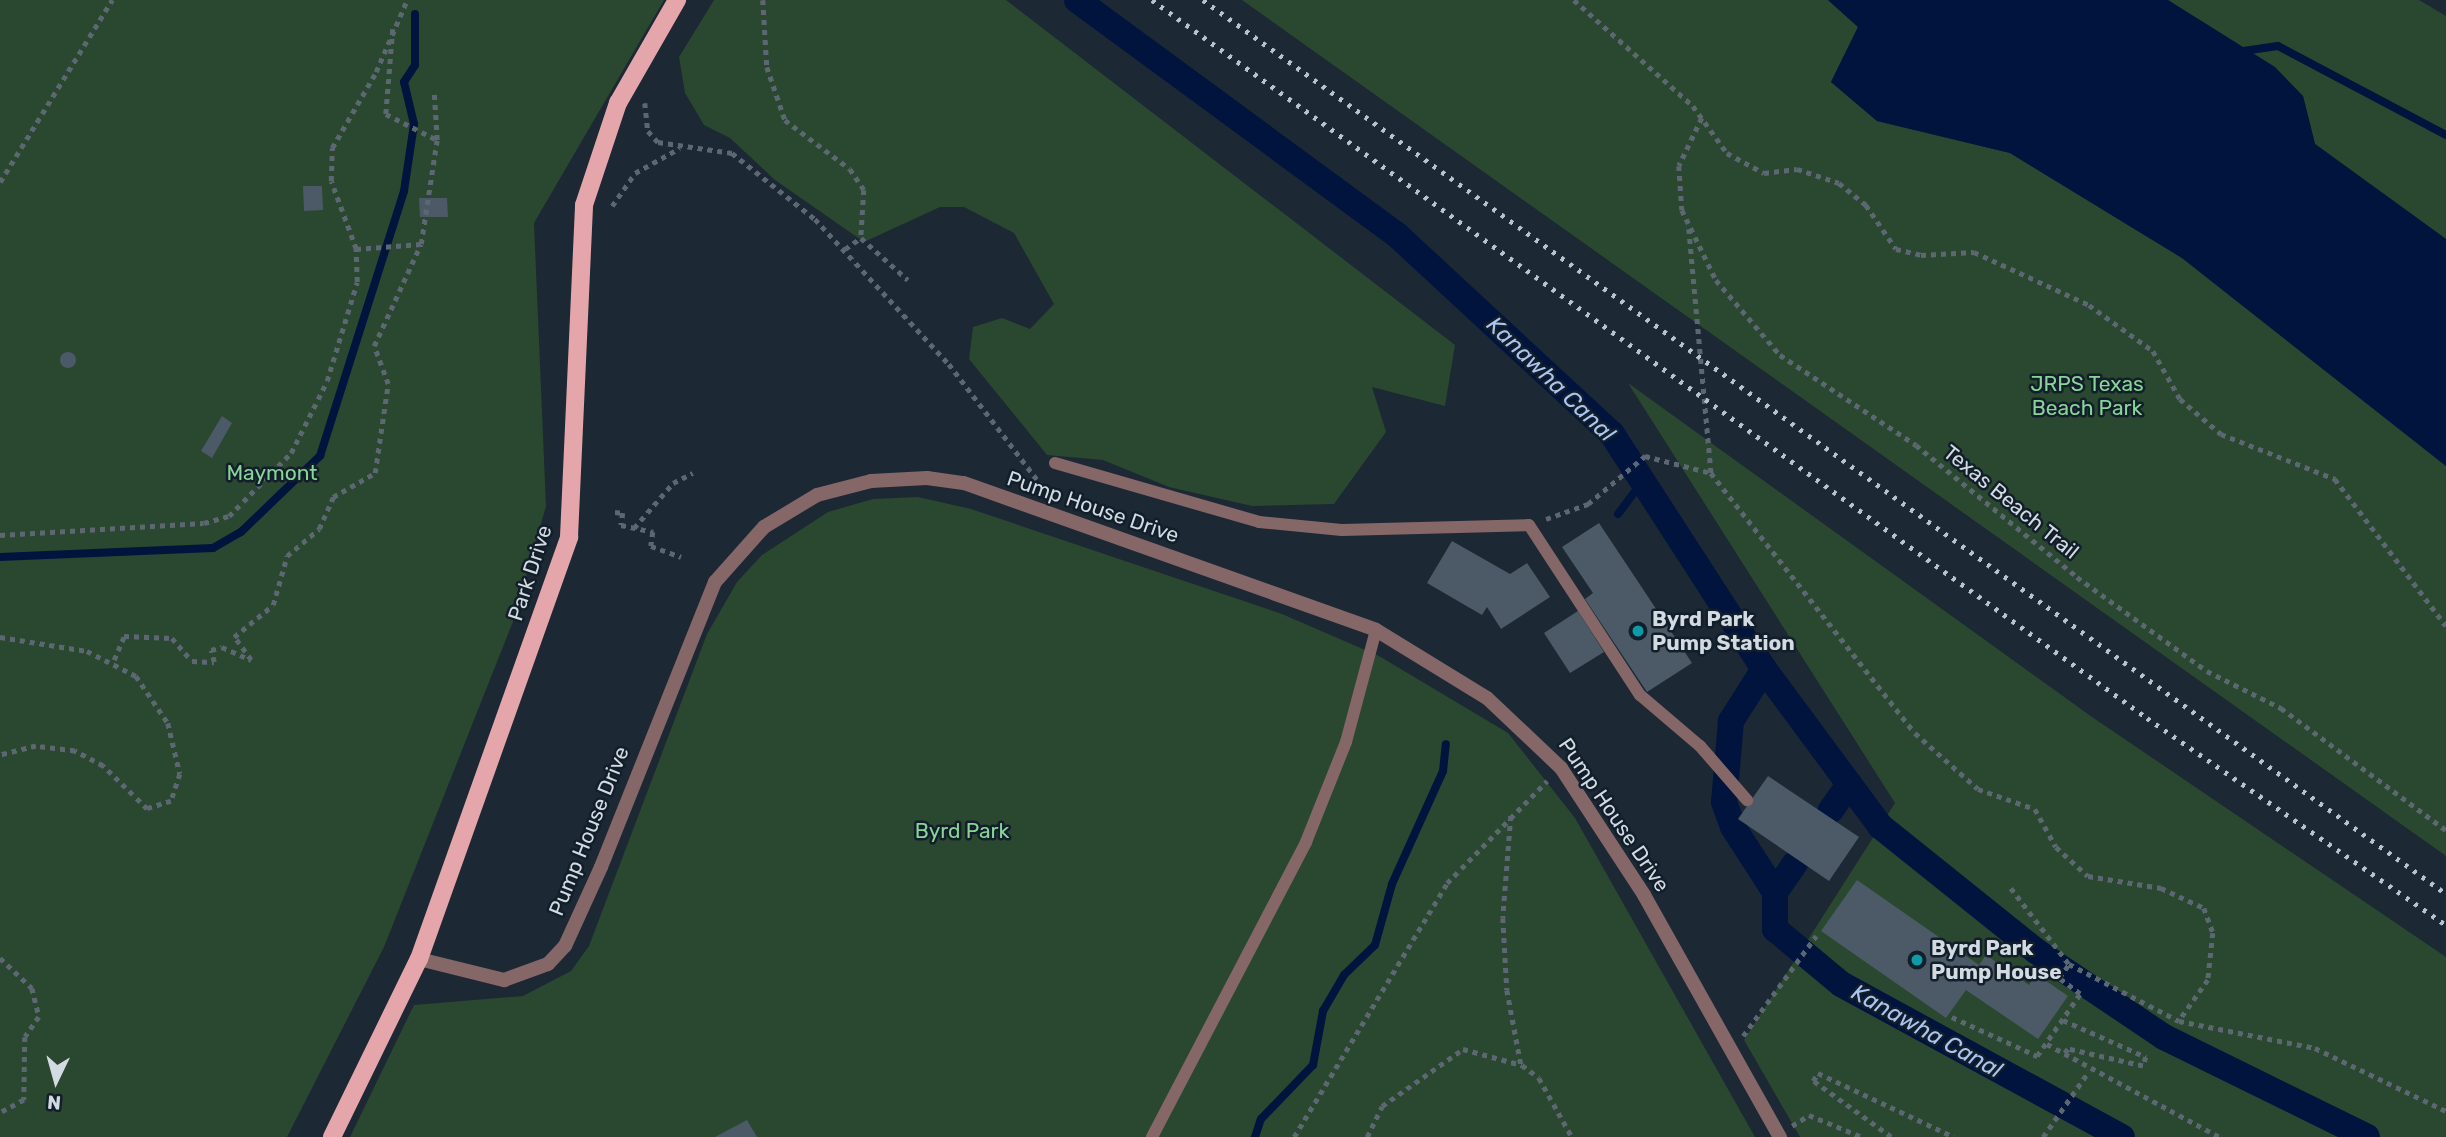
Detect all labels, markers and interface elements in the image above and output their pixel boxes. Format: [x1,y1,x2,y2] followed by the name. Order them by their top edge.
[1481,311,1621,447] water label: Kanawha Canal
[2030,371,2144,421] park label: JRPS Texas Beach Park
[1938,440,2084,564] street label: Texas Beach Trail
[226,460,318,486] park label: Maymont
[1004,466,1182,548] street label: Pump House Drive
[503,522,557,624] street label: Park Drive
[1652,606,1795,656] place label: Byrd Park Pump Station
[1630,623,1646,639] marker: Byrd Park Pump Station
[1553,733,1675,897] street label: Pump House Drive
[544,743,634,919] street label: Pump House Drive
[915,818,1009,844] park label: Byrd Park
[1931,935,2062,985] place label: Byrd Park Pump House
[1909,952,1925,968] marker: Byrd Park Pump House
[1847,978,2007,1084] water label: Kanawha Canal
[21,1046,91,1116] north arrow
[46,1090,62,1114] text: N

